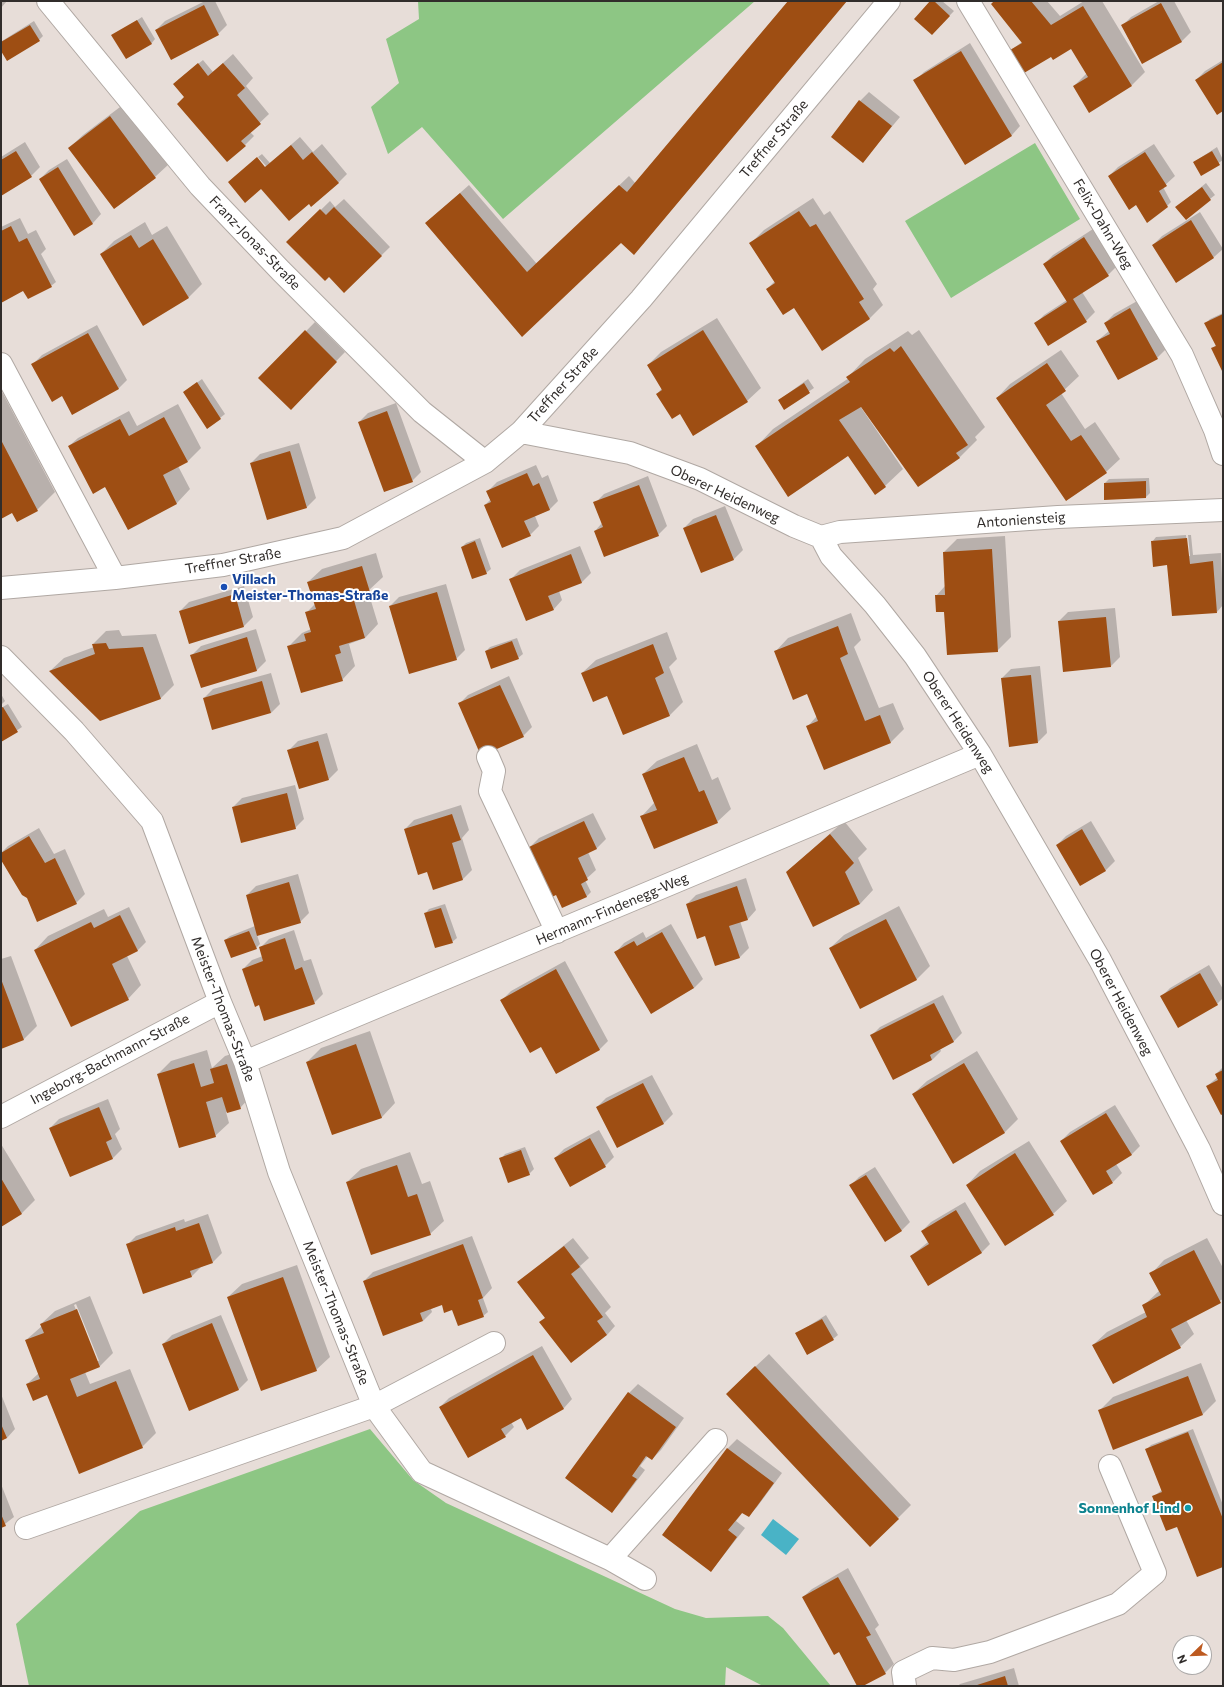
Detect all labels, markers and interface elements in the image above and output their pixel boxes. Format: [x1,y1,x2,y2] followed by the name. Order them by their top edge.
[736,96,812,182] street label: Treffner Straße
[1069,176,1137,272] street label: Felix-Dahn-Weg
[206,193,304,293] street label: Franz-Jonas-Straße
[524,343,602,427] street label: Treffner Straße
[668,461,782,527] street label: Oberer Heidenweg
[976,509,1066,531] street label: Antoniensteig
[184,544,282,578] street label: Treffner Straße
[232,571,388,604] place label: Villach Meister-Thomas-Straße
[219,582,229,592] marker: Villach Meister-Thomas-Straße
[919,668,997,776] street label: Oberer Heidenweg
[533,869,691,949] street label: Hermann-Findenegg-Weg
[188,934,258,1084] street label: Meister-Thomas-Straße
[1086,946,1156,1058] street label: Oberer Heidenweg
[28,1010,192,1108] street label: Ingeborg-Bachmann-Straße
[299,1238,373,1388] street label: Meister-Thomas-Straße
[1078,1500,1180,1516] place label: Sonnenhof Lind
[1183,1503,1193,1513] marker: Sonnenhof Lind
[1172,1635,1212,1675] north arrow
[1174,1653,1189,1666] text: N

